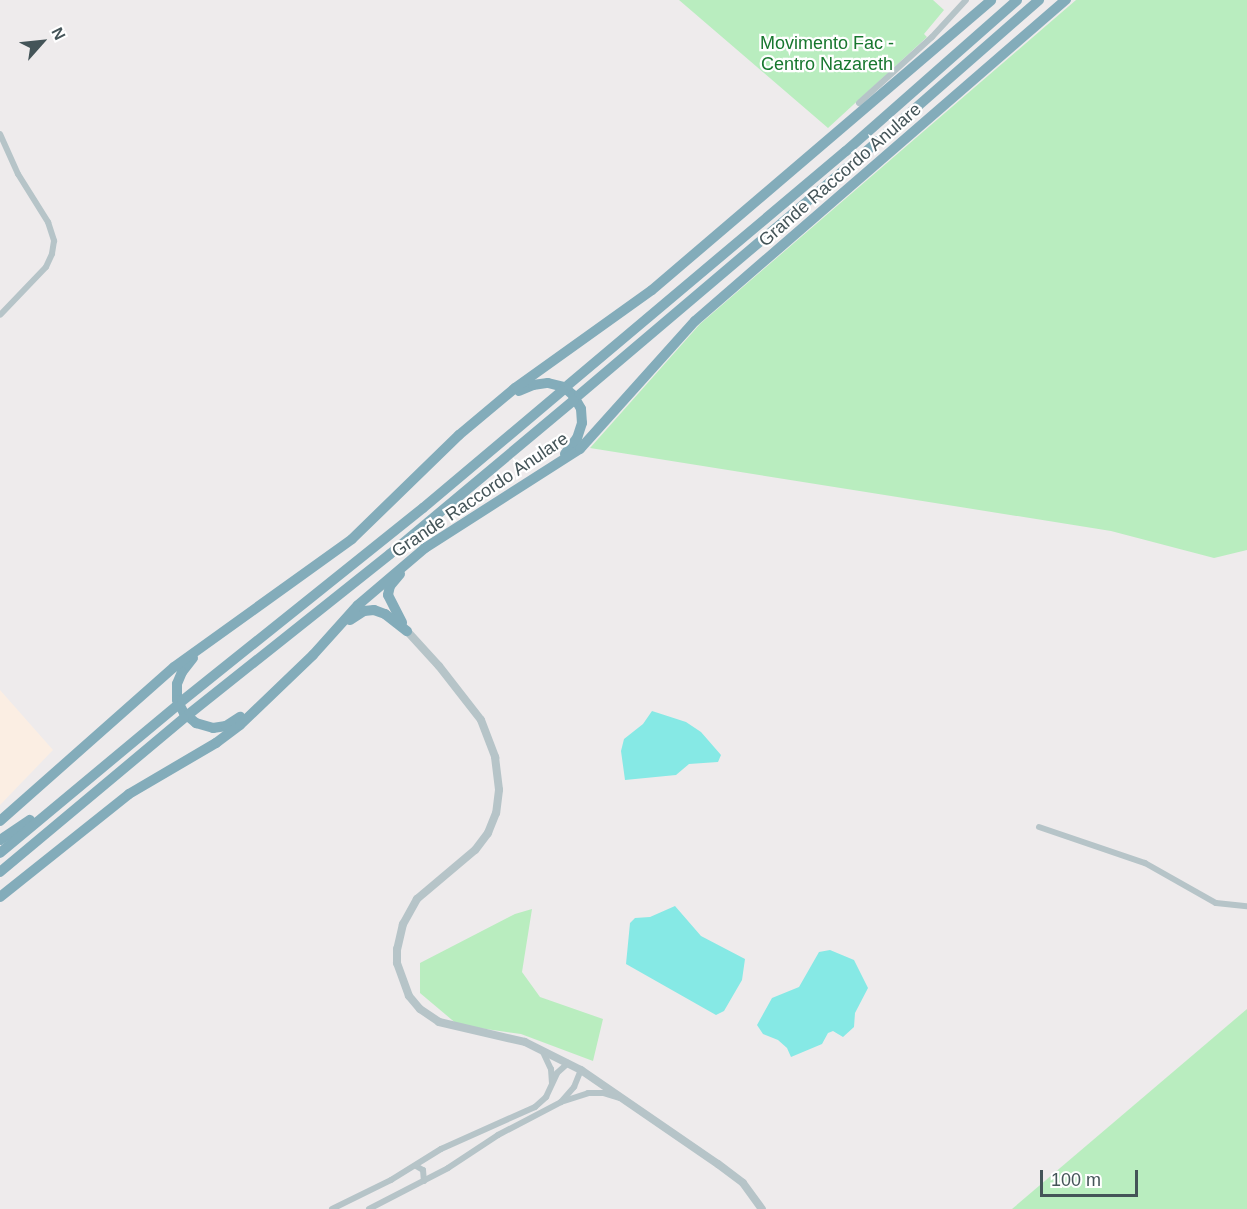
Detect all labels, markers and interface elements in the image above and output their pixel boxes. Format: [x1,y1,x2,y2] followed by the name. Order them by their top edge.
[12,12,72,72] north arrow
[48,25,69,43] text: N
[760,33,894,76] park label: Movimento Fac - Centro Nazareth
[754,98,926,252] street label: Grande Raccordo Anulare
[387,428,573,562] street label: Grande Raccordo Anulare
[1043,1158,1140,1196] scale bar
[1051,1170,1101,1190] text: 100 m

